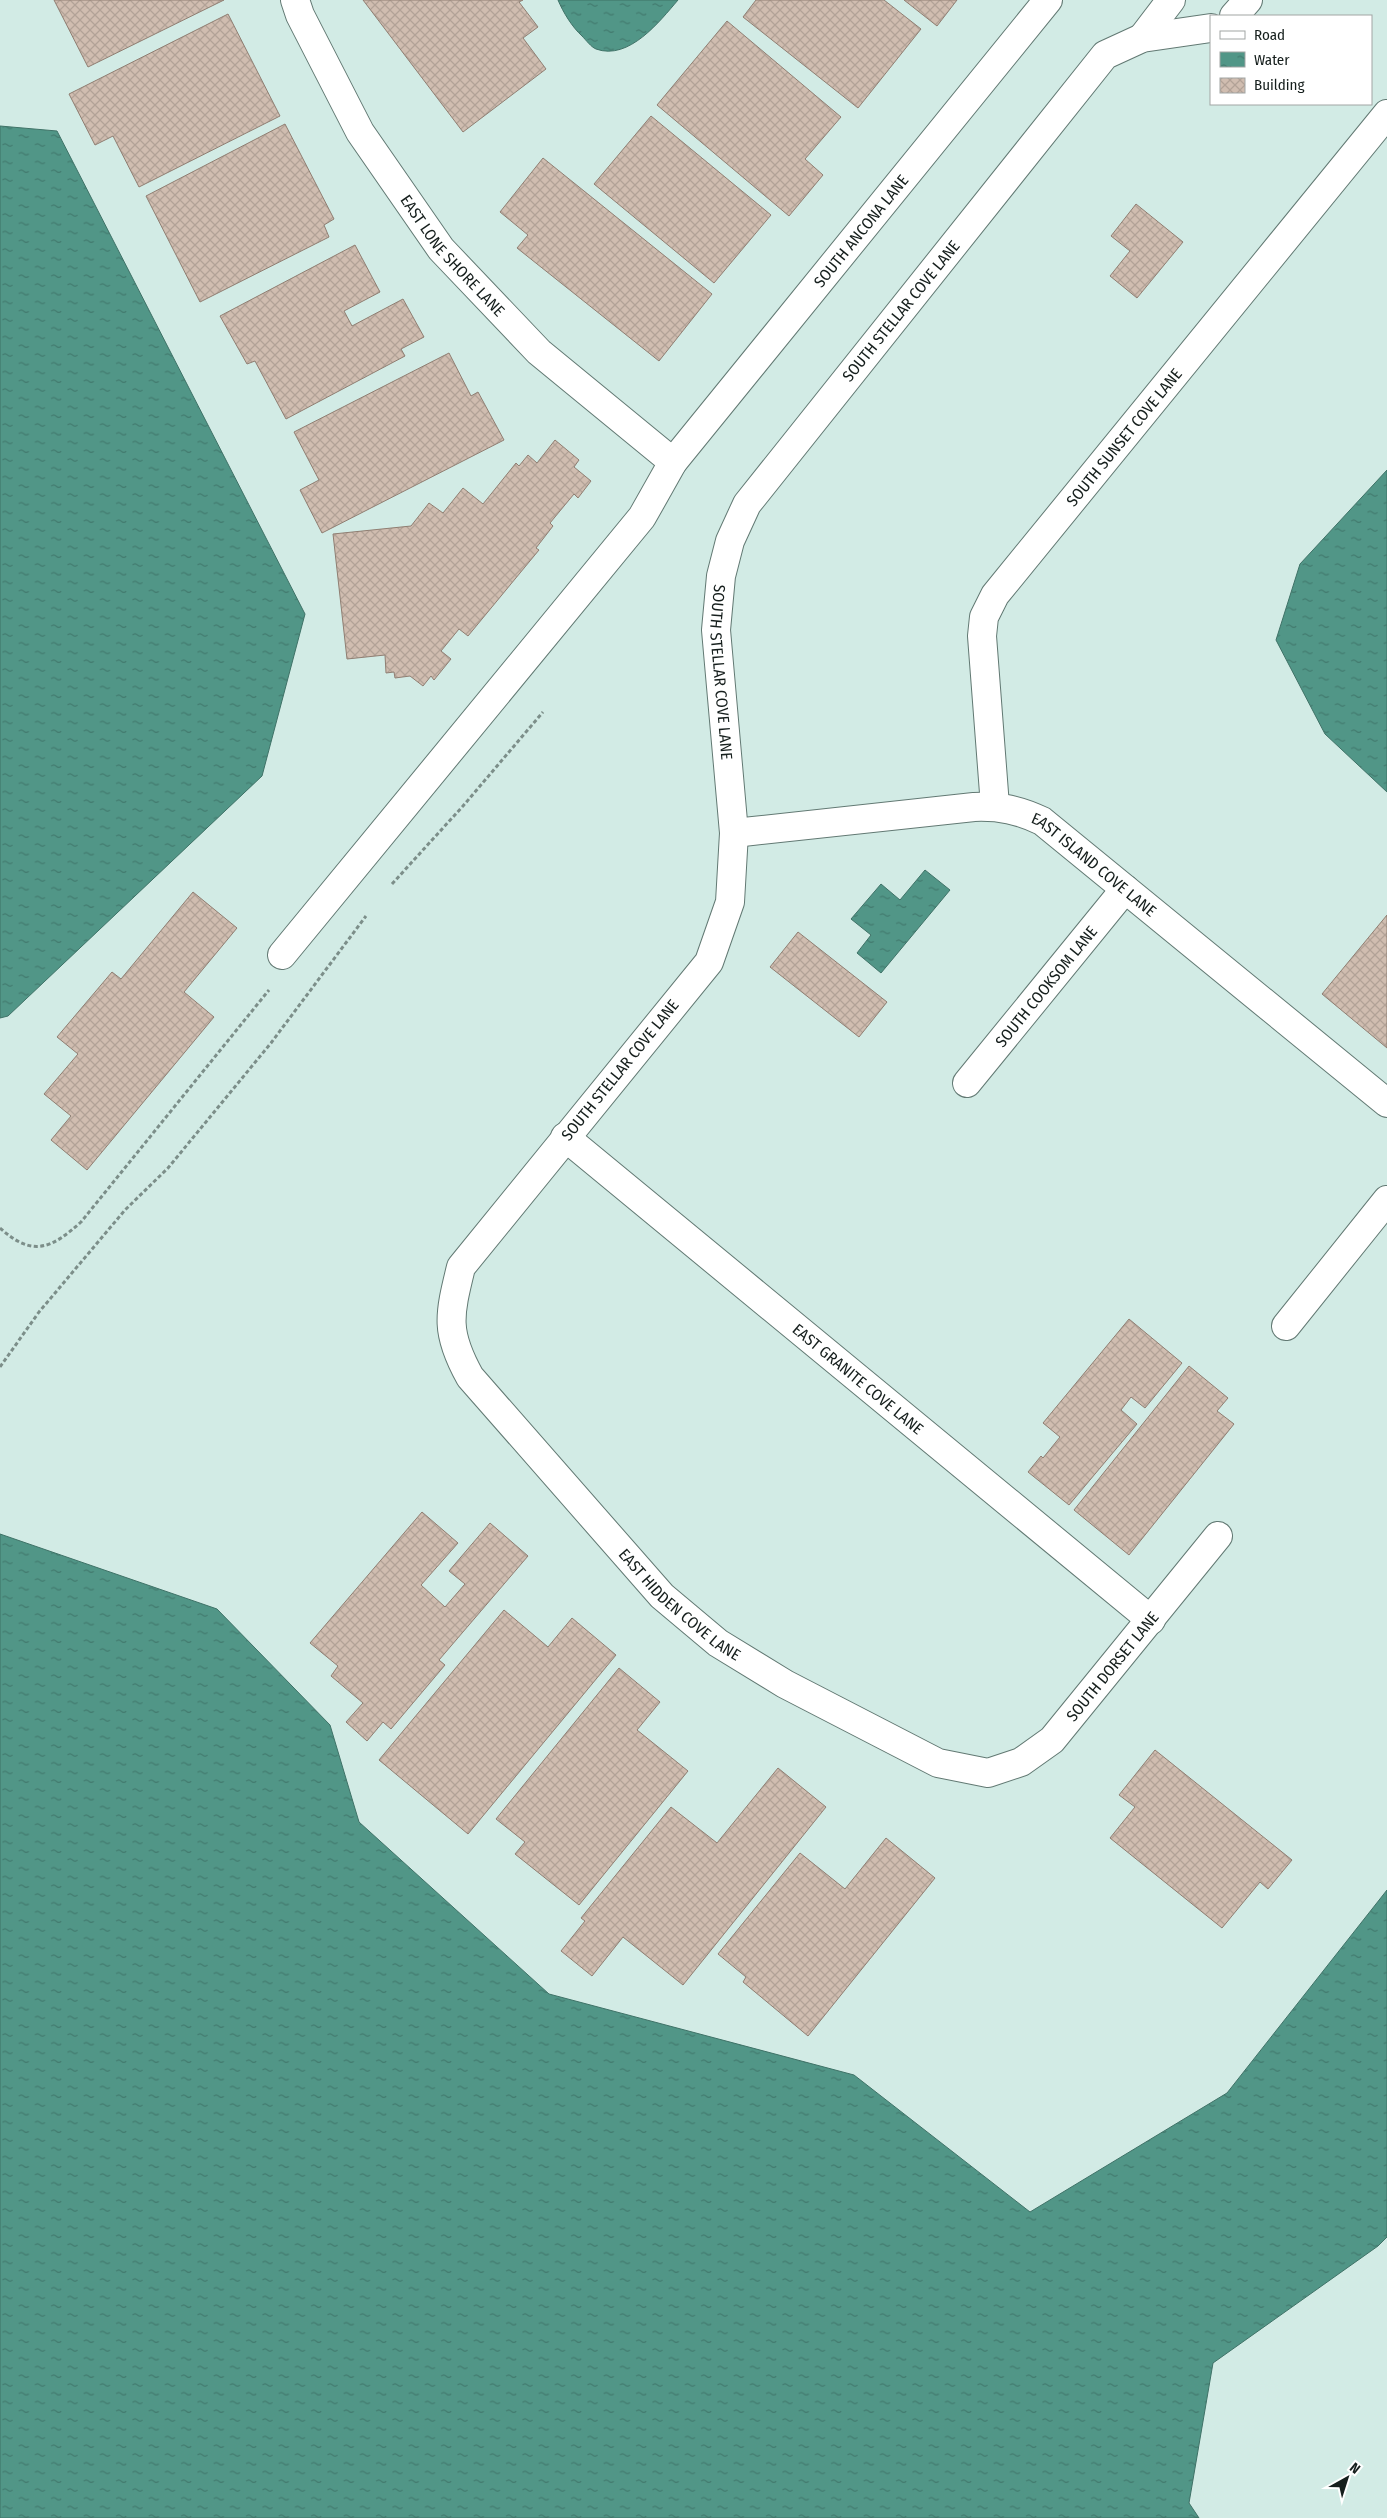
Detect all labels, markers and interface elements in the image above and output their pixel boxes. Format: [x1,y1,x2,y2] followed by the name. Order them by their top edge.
[1210,15,1372,105] legend
[1254,26,1285,44] text: Road
[1254,51,1290,69] text: Water
[1254,76,1305,94] text: Building
[810,171,912,291] street label: SOUTH ANCONA LANE
[397,191,509,320] street label: EAST LONE SHORE LANE
[838,237,964,385] street label: SOUTH STELLAR COVE LANE
[1062,364,1185,510] street label: SOUTH SUNSET COVE LANE
[706,584,737,761] street label: SOUTH STELLAR COVE LANE
[1029,808,1160,920] street label: EAST ISLAND COVE LANE
[991,922,1101,1050] street label: SOUTH COOKSOM LANE
[557,996,683,1144] street label: SOUTH STELLAR COVE LANE
[789,1319,927,1438] street label: EAST GRANITE COVE LANE
[615,1544,744,1664] street label: EAST HIDDEN COVE LANE
[1062,1608,1162,1725] street label: SOUTH DORSET LANE
[1322,2453,1372,2503] north arrow
[1346,2459,1363,2478] text: N

